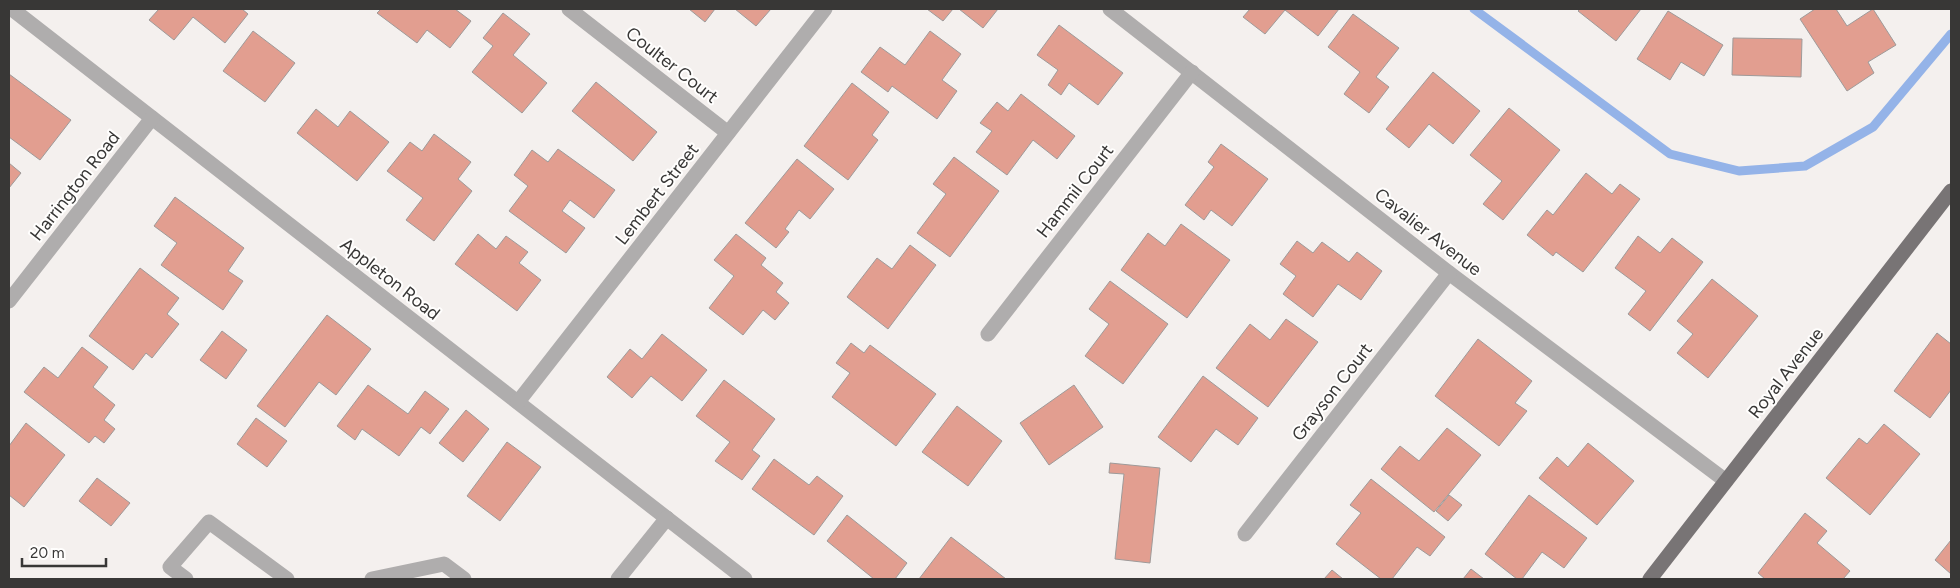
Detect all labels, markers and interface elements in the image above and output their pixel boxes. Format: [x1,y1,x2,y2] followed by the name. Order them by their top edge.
[622,22,723,108] street label: Coulter Court
[25,127,125,245] street label: Harrington Road
[611,139,704,249] street label: Lembert Street
[1032,140,1118,242] street label: Hammil Court
[1370,183,1486,281] street label: Cavalier Avenue
[336,233,444,325] street label: Appleton Road
[1744,323,1828,423] street label: Royal Avenue
[1287,339,1377,445] street label: Grayson Court
[22,536,106,568] scale bar
[30,544,64,562] text: 20 m

